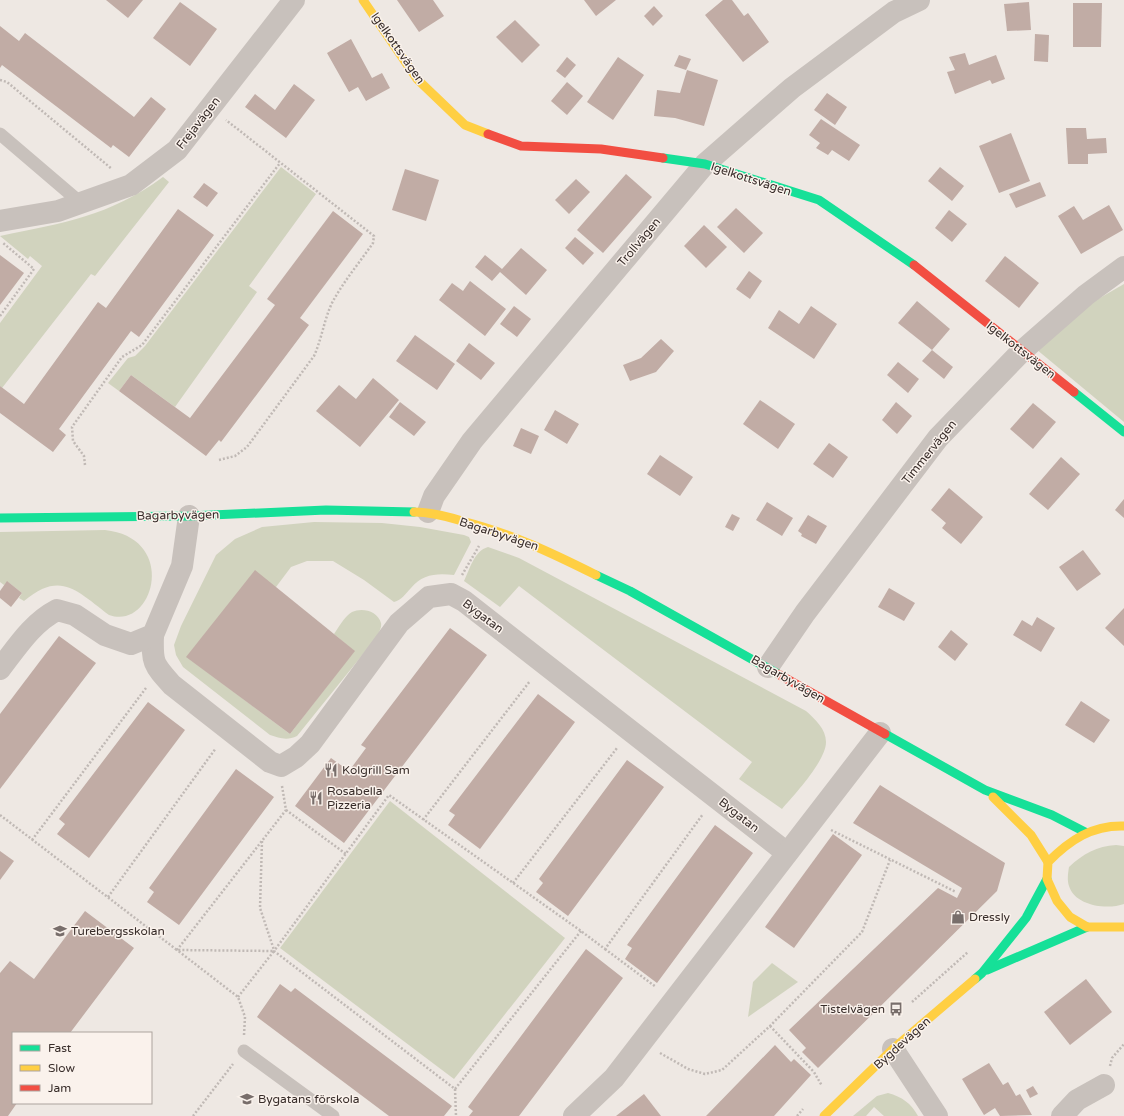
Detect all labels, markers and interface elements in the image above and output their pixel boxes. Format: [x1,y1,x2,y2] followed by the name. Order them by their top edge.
[368,10,428,86] street label: Igelkottsvägen
[173,94,223,152] street label: Frejavägen
[709,159,793,199] street label: Igelkottsvägen
[615,215,663,269] street label: Trollvägen
[984,319,1058,381] street label: Igelkottsvägen
[899,417,959,487] street label: Timmervägen
[137,507,219,523] street label: Bagarbyvägen
[458,515,540,553] street label: Bagarbyvägen
[460,596,506,636] street label: Bygatan
[749,652,827,706] street label: Bagarbyvägen
[323,762,339,778] restaurant icon: Kolgrill Sam
[342,763,410,777] place label: Kolgrill Sam
[327,784,382,812] place label: Rosabella Pizzeria
[308,790,324,806] restaurant icon: Rosabella Pizzeria
[716,795,762,835] street label: Bygatan
[950,909,966,925] shop icon: Dressly
[969,910,1011,924] place label: Dressly
[52,923,68,939] school or university icon: Turebergsskolan
[71,924,165,938] place label: Turebergsskolan
[888,1001,904,1017] bus stop icon: Tistelvägen
[820,1002,885,1016] place label: Tistelvägen
[871,1014,933,1072] street label: Bygdevägen
[12,1032,152,1104] legend
[48,1041,72,1055] text: Fast
[48,1061,75,1075] text: Slow
[48,1081,71,1095] text: Jam
[239,1091,255,1107] school or university icon: Bygatans förskola
[258,1092,360,1106] place label: Bygatans förskola

